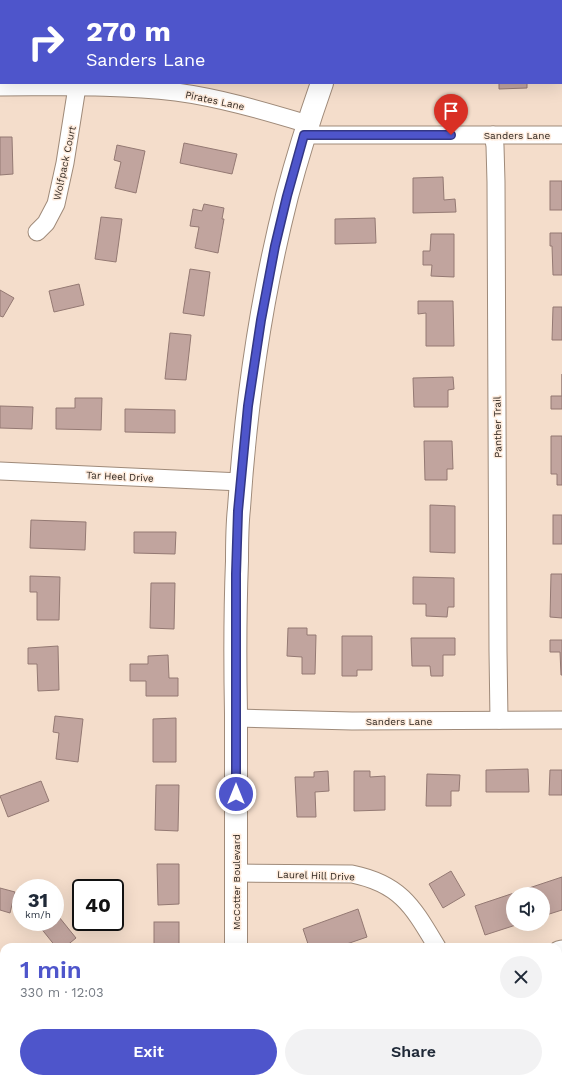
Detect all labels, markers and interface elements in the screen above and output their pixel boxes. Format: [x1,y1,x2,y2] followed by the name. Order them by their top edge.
[86,15,171,48] text: 270 m
[20,16,72,68] icon: right
[86,49,205,70] text: Sanders Lane
[184,89,246,112] street label: Pirates Lane
[434,94,468,135] pin
[440,100,462,122] icon: arrive
[51,124,78,201] street label: Wolfpack Court
[484,130,550,141] street label: Sanders Lane
[491,396,504,458] street label: Panther Trail
[86,469,154,484] street label: Tar Heel Drive
[366,716,432,727] street label: Sanders Lane
[215,773,257,815] position arrow
[231,834,242,930] street label: McCotter Boulevard
[277,869,355,882] street label: Laurel Hill Drive
[72,879,124,931] speed limit sign: 40
[506,887,550,931] map controls
[506,887,550,931] button: sound
[28,888,48,912] text: 31
[25,909,51,920] text: km/h
[20,956,82,984] text: 1 min
[500,956,542,998] button: close
[20,985,104,1000] text: 330 m · 12:03
[20,1029,277,1075] button: Exit
[285,1029,542,1075] button: Share

